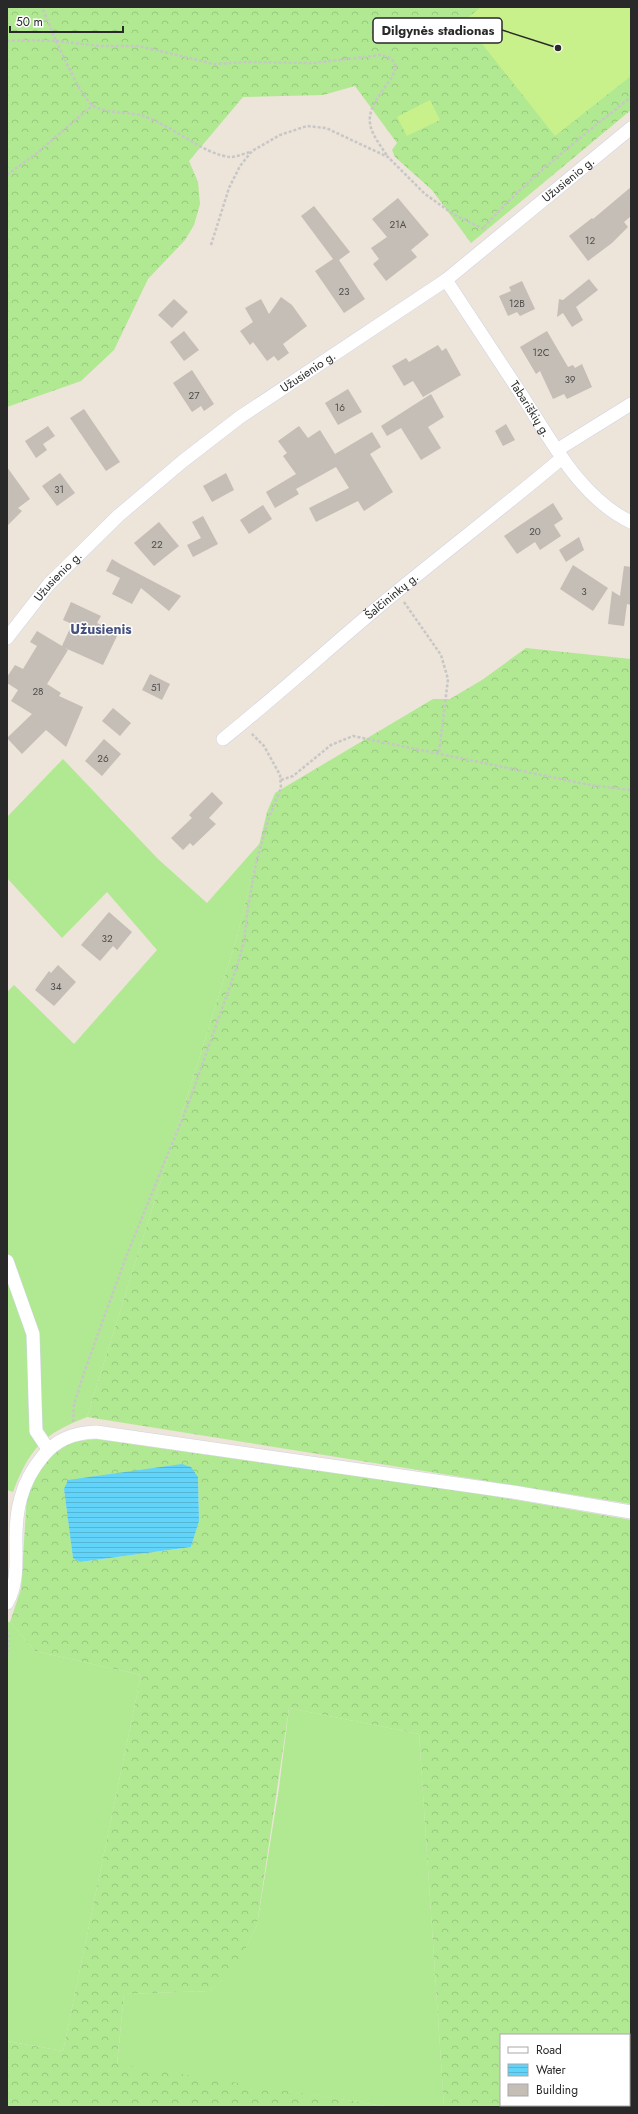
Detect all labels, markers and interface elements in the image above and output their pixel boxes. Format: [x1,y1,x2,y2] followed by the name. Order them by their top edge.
[10,8,123,34] scale bar
[16,13,43,31] text: 50 m
[373,18,502,43] callout: Dilgynės stadionas
[382,21,494,40] text: Dilgynės stadionas
[538,152,598,207] street label: Užusienio g.
[390,217,407,232] house number: 21A
[585,233,595,248] house number: 12
[338,284,350,299] house number: 23
[509,296,525,311] house number: 12B
[532,345,550,360] house number: 12C
[277,347,339,397] street label: Užusienio g.
[564,372,576,387] house number: 39
[506,377,555,441] street label: Tabariškių g.
[189,388,200,403] house number: 27
[335,400,345,415] house number: 16
[54,482,64,497] house number: 31
[529,524,541,539] house number: 20
[151,537,163,552] house number: 22
[30,547,86,605] street label: Užusienio g.
[361,568,422,624] street label: Šalčininkų g.
[581,584,587,599] house number: 3
[70,619,132,639] district label: Užusienis
[151,680,161,695] house number: 51
[32,684,44,699] house number: 28
[97,751,109,766] house number: 26
[101,931,113,946] house number: 32
[50,979,62,994] house number: 34
[500,2034,630,2106] legend
[536,2041,562,2059] text: Road
[536,2061,567,2079] text: Water
[536,2081,578,2099] text: Building

